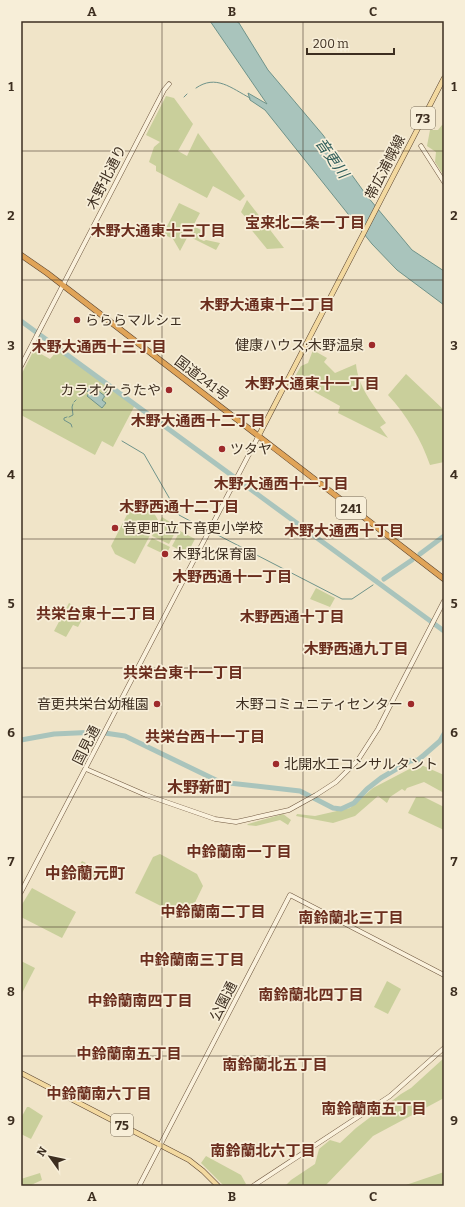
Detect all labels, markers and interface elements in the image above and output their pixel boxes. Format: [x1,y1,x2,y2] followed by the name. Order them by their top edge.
[87,4,97,19] text: A
[228,4,236,19] text: B
[369,4,377,19] text: C
[307,30,394,56] scale bar
[313,37,349,51] text: 200 m
[8,79,14,94] text: 1
[451,79,457,94] text: 1
[411,107,435,129] road number: 73
[362,132,409,202] street label: 帯広浦幌線
[312,134,353,183] water label: 音更川
[83,142,130,212] street label: 木野北通り
[7,208,15,223] text: 2
[450,208,458,223] text: 2
[245,214,365,232] district label: 宝来北二条一丁目
[90,222,226,240] district label: 木野大通東十三丁目
[199,296,335,314] district label: 木野大通東十二丁目
[85,312,183,329] place label: らららマルシェ
[72,315,82,325] marker: らららマルシェ
[235,337,364,354] place label: 健康ハウス;木野温泉
[7,338,15,353] text: 3
[31,338,167,356] district label: 木野大通西十三丁目
[450,338,458,353] text: 3
[367,340,377,350] marker: 健康ハウス;木野温泉
[171,353,232,404] street label: 国道241号
[244,375,380,393] district label: 木野大通東十一丁目
[60,382,161,399] place label: カラオケ うたや
[164,385,174,395] marker: カラオケ うたや
[130,412,266,430] district label: 木野大通西十二丁目
[230,441,272,458] place label: ツタヤ
[217,444,227,454] marker: ツタヤ
[7,467,15,482] text: 4
[450,467,458,482] text: 4
[213,475,349,493] district label: 木野大通西十一丁目
[336,497,366,519] road number: 241
[119,498,239,516] district label: 木野西通十二丁目
[123,520,263,537] place label: 音更町立下音更小学校
[284,522,404,540] district label: 木野大通西十丁目
[110,523,120,533] marker: 音更町立下音更小学校
[173,546,257,563] place label: 木野北保育園
[160,549,170,559] marker: 木野北保育園
[172,568,292,586] district label: 木野西通十一丁目
[7,596,15,611] text: 5
[450,596,458,611] text: 5
[36,605,156,623] district label: 共栄台東十二丁目
[239,608,345,626] district label: 木野西通十丁目
[303,640,409,658] district label: 木野西通九丁目
[123,664,243,682] district label: 共栄台東十一丁目
[37,696,149,713] place label: 音更共栄台幼稚園
[236,696,403,713] place label: 木野コミュニティセンター
[152,699,162,709] marker: 音更共栄台幼稚園
[406,699,416,709] marker: 木野コミュニティセンター
[69,723,104,768] street label: 国見通
[7,725,15,740] text: 6
[450,725,458,740] text: 6
[145,728,265,746] district label: 共栄台西十一丁目
[284,756,438,773] place label: 北開水工コンサルタント
[271,759,281,769] marker: 北開水工コンサルタント
[167,778,231,797] district label: 木野新町
[186,843,292,861] district label: 中鈴蘭南一丁目
[8,854,15,869] text: 7
[451,854,458,869] text: 7
[45,864,125,883] district label: 中鈴蘭元町
[160,903,266,921] district label: 中鈴蘭南二丁目
[298,909,404,927] district label: 南鈴蘭北三丁目
[139,951,245,969] district label: 中鈴蘭南三丁目
[206,979,241,1024] street label: 公園通
[7,984,15,999] text: 8
[450,984,458,999] text: 8
[258,986,364,1004] district label: 南鈴蘭北四丁目
[87,992,193,1010] district label: 中鈴蘭南四丁目
[76,1045,182,1063] district label: 中鈴蘭南五丁目
[222,1056,328,1074] district label: 南鈴蘭北五丁目
[46,1085,152,1103] district label: 中鈴蘭南六丁目
[321,1100,427,1118] district label: 南鈴蘭南五丁目
[7,1113,15,1128] text: 9
[450,1113,458,1128] text: 9
[111,1114,133,1136] road number: 75
[30,1137,70,1177] north arrow
[210,1142,316,1160] district label: 南鈴蘭北六丁目
[34,1144,50,1159] text: N
[87,1189,97,1204] text: A
[228,1189,236,1204] text: B
[369,1189,377,1204] text: C

